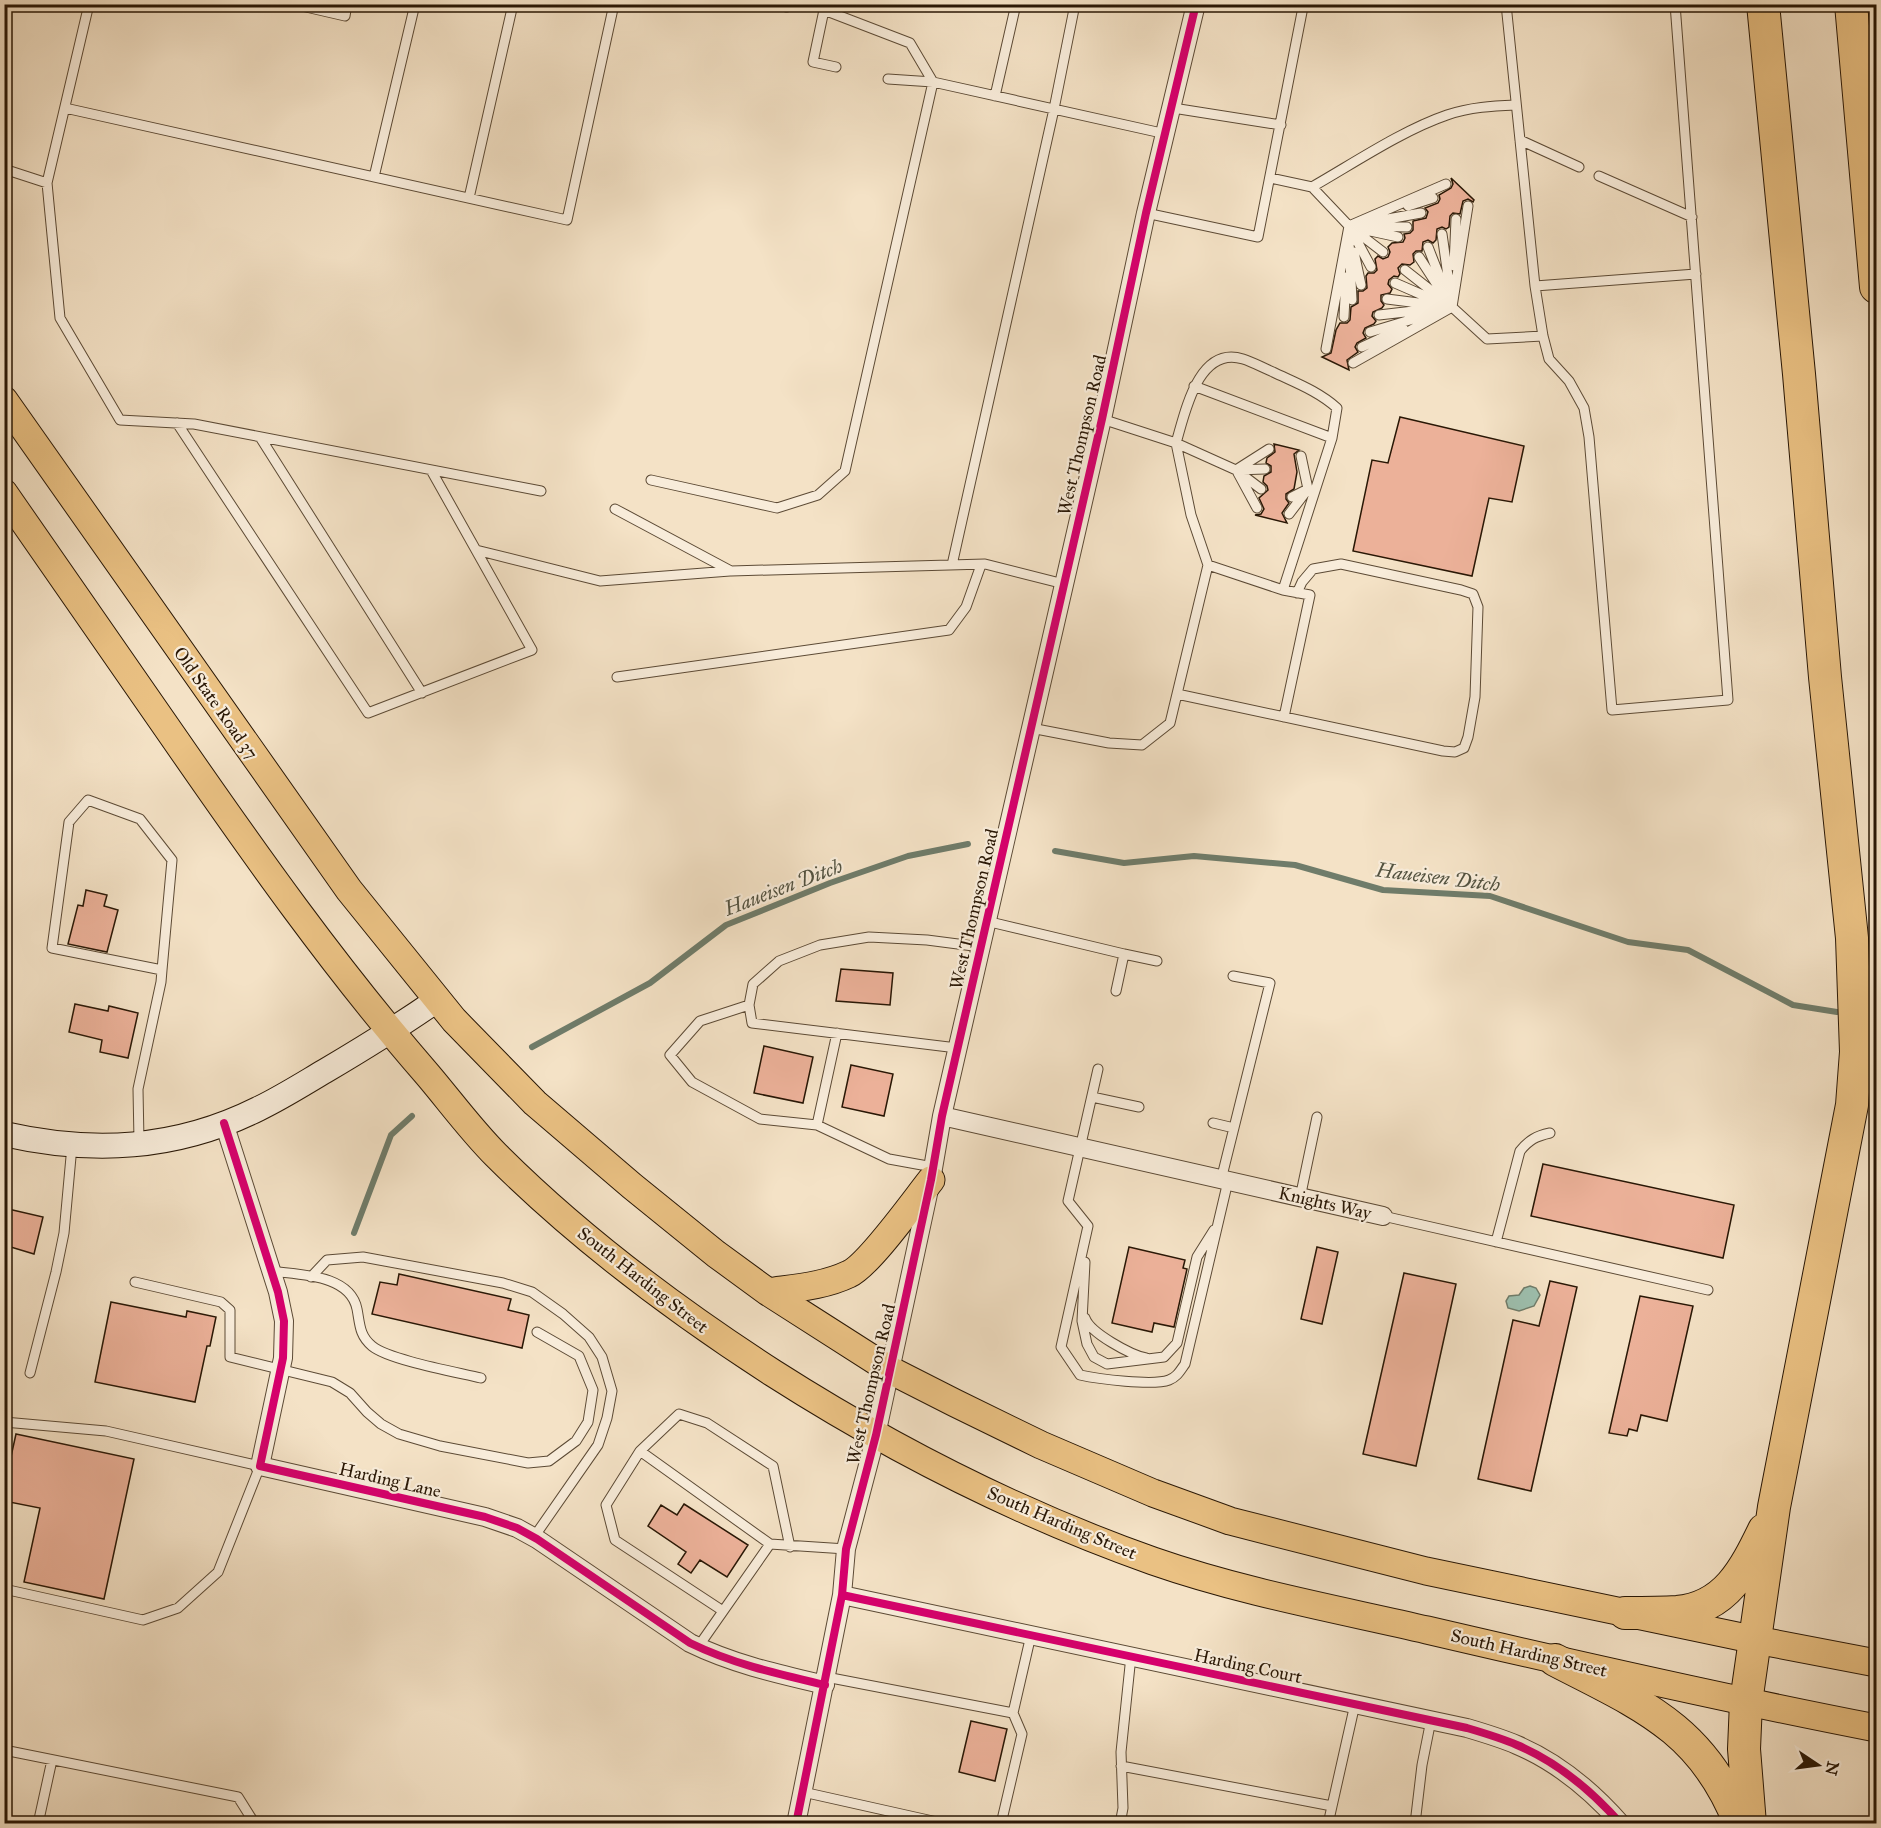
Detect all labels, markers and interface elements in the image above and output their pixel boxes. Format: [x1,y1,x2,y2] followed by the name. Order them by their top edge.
[1053,353,1111,517] street label: West Thompson Road
[169,642,263,764] street label: Old State Road 37
[945,827,1003,991] street label: West Thompson Road
[719,853,846,921] water label: Haueisen Ditch
[1374,857,1502,897] water label: Haueisen Ditch
[1276,1182,1374,1225] street label: Knights Way
[573,1222,713,1339] street label: South Harding Street
[842,1302,900,1466] street label: West Thompson Road
[337,1458,443,1503] street label: Harding Lane
[984,1482,1140,1566] street label: South Harding Street
[1448,1624,1610,1683] street label: South Harding Street
[1192,1644,1305,1689] street label: Harding Court
[1788,1735,1848,1795] north arrow
[1821,1760,1843,1777] text: N

